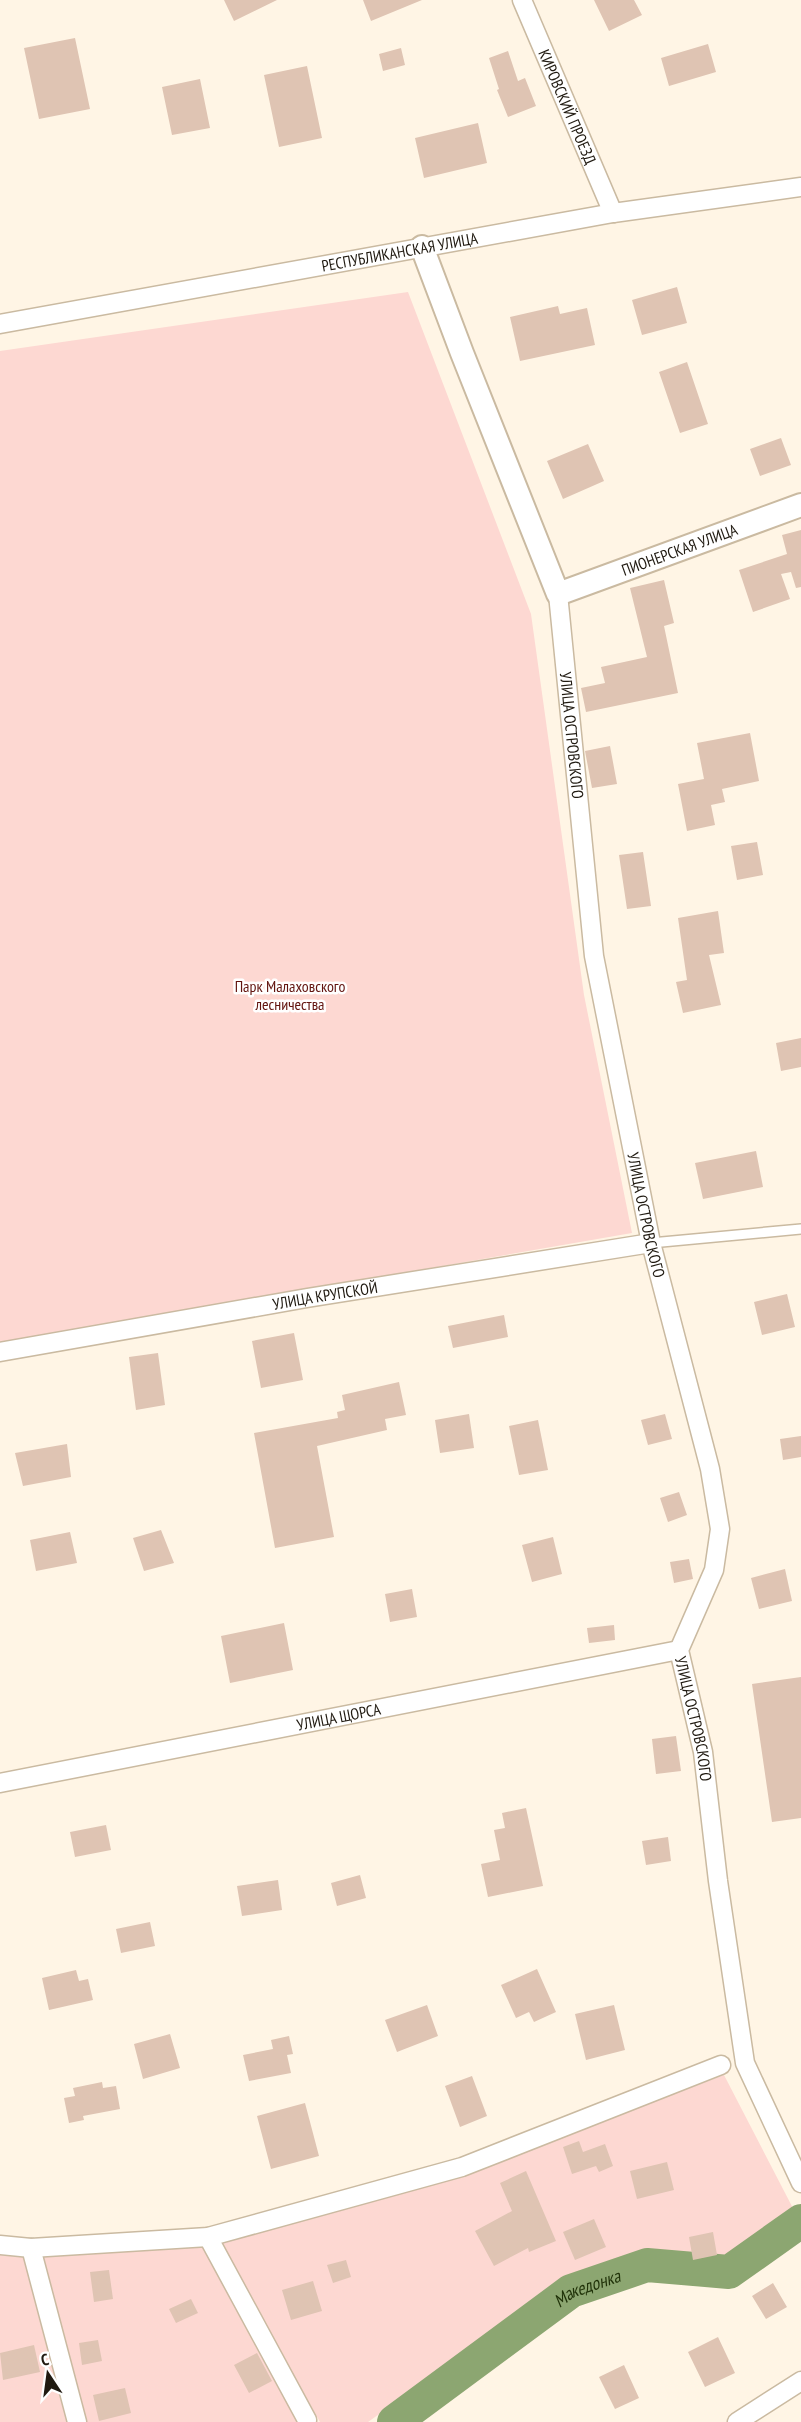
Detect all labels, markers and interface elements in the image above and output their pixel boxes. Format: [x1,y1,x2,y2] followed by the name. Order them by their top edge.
[534,46,601,167] street label: КИРОВСКИЙ ПРОЕЗД
[320,228,480,276] street label: РЕСПУБЛИКАНСКАЯ УЛИЦА
[619,519,740,580] street label: ПИОНЕРСКАЯ УЛИЦА
[556,671,588,800] street label: УЛИЦА ОСТРОВСКОГО
[235,976,345,1014] park label: Парк Малаховского лесничества
[623,1151,670,1280] street label: УЛИЦА ОСТРОВСКОГО
[271,1277,379,1314] street label: УЛИЦА КРУПСКОЙ
[671,1654,716,1782] street label: УЛИЦА ОСТРОВСКОГО
[295,1699,383,1735] street label: УЛИЦА ЩОРСА
[549,2263,624,2312] water label: Македонка
[18,2344,78,2404] north arrow
[39,2349,51,2370] text: С

